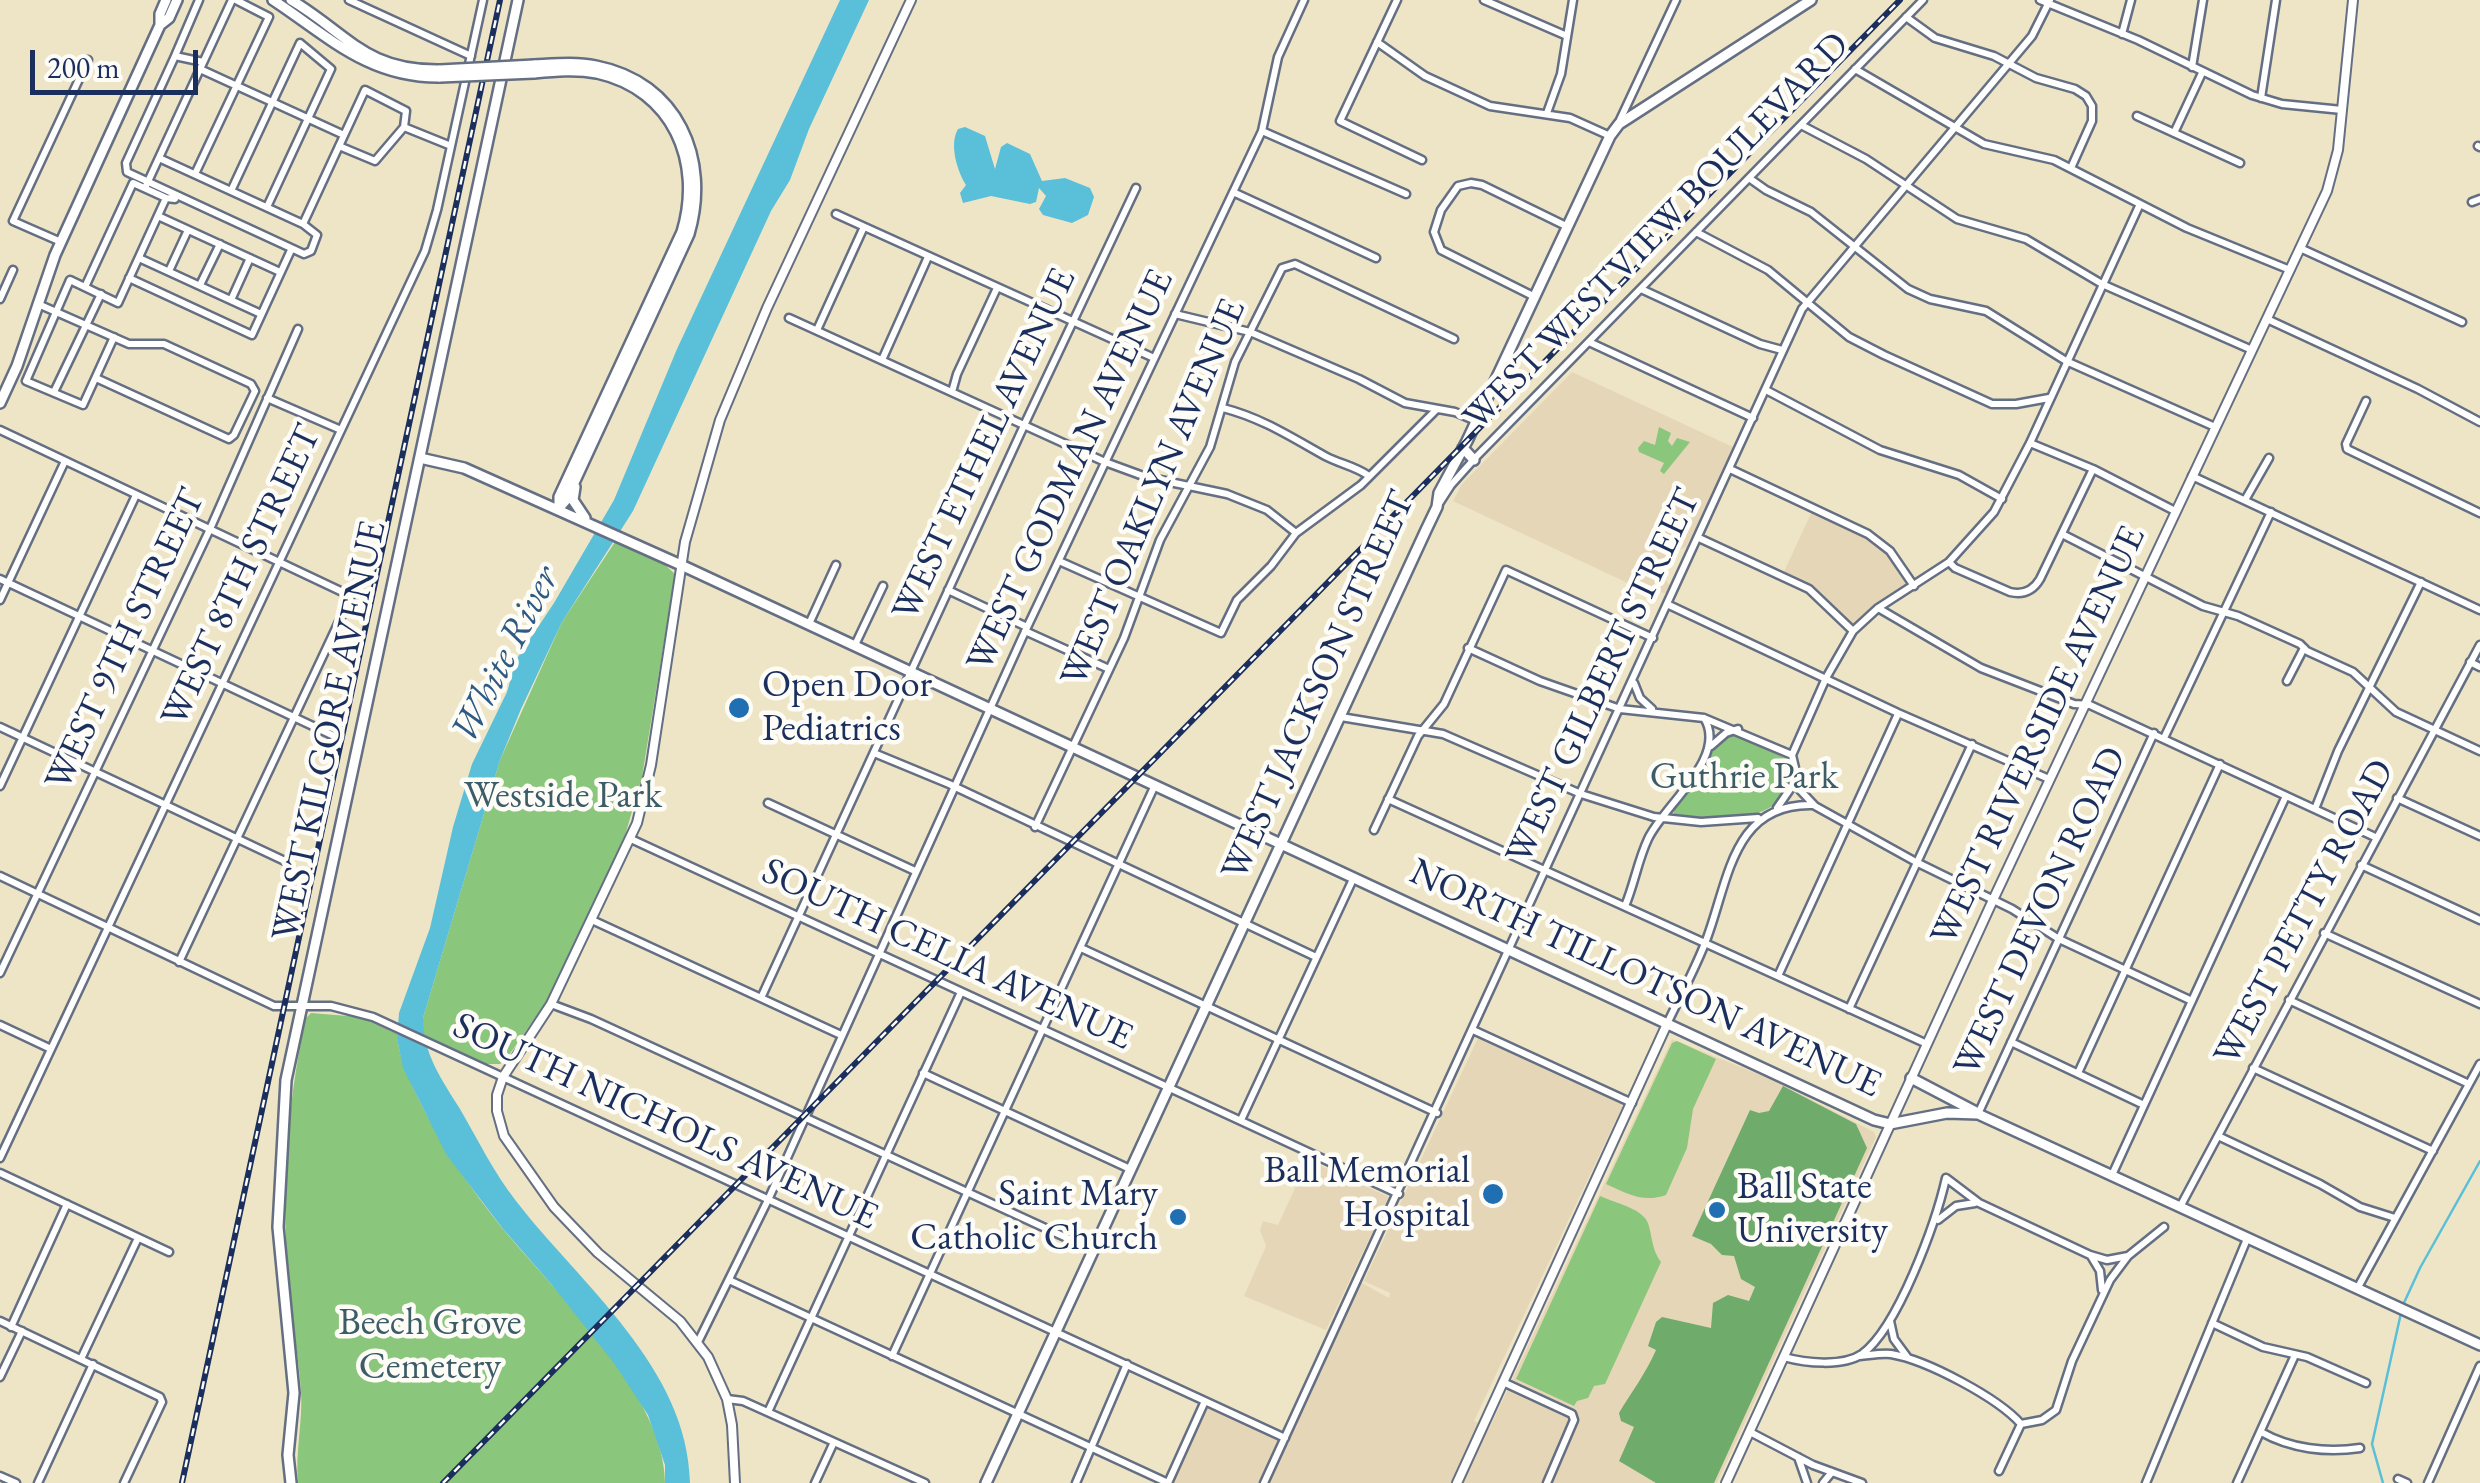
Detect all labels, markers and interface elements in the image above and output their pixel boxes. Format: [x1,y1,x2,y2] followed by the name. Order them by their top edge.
[1455,23,1859,441] street label: WEST WESTVIEW BOULEVARD
[35,30,202,92] scale bar
[47,48,120,87] text: 200 m
[883,262,1087,628] street label: WEST ETHEL AVENUE
[958,263,1184,679] street label: WEST GODMAN AVENUE
[1052,292,1256,694] street label: WEST OAKLYN AVENUE
[152,418,332,734] street label: WEST 8TH STREET
[36,482,216,798] street label: WEST 9TH STREET
[1497,482,1711,872] street label: WEST GILBERT STREET
[1213,485,1425,887] street label: WEST JACKSON STREET
[263,517,397,945] street label: WEST KILGORE AVENUE
[1922,519,2156,953] street label: WEST RIVERSIDE AVENUE
[441,559,571,751] water label: White River
[762,663,932,752] place label: Open Door Pediatrics
[726,695,752,721] marker: Open Door Pediatrics
[1945,740,2137,1084] street label: WEST DEVON ROAD
[2205,752,2405,1074] street label: WEST PETTY ROAD
[1650,755,1838,801] park label: Guthrie Park
[464,774,662,820] park label: Westside Park
[755,849,1139,1061] street label: SOUTH CELIA AVENUE
[1402,850,1888,1108] street label: NORTH TILLOTSON AVENUE
[445,1003,885,1241] street label: SOUTH NICHOLS AVENUE
[1264,1149,1470,1238] place label: Ball Memorial Hospital
[1737,1165,1888,1254] place label: Ball State University
[910,1172,1158,1262] place label: Saint Mary Catholic Church
[1480,1181,1506,1207] marker: Ball Memorial Hospital
[1706,1199,1728,1221] marker: Ball State University
[1167,1206,1189,1228] marker: Saint Mary Catholic Church
[339,1301,521,1390] park label: Beech Grove Cemetery

